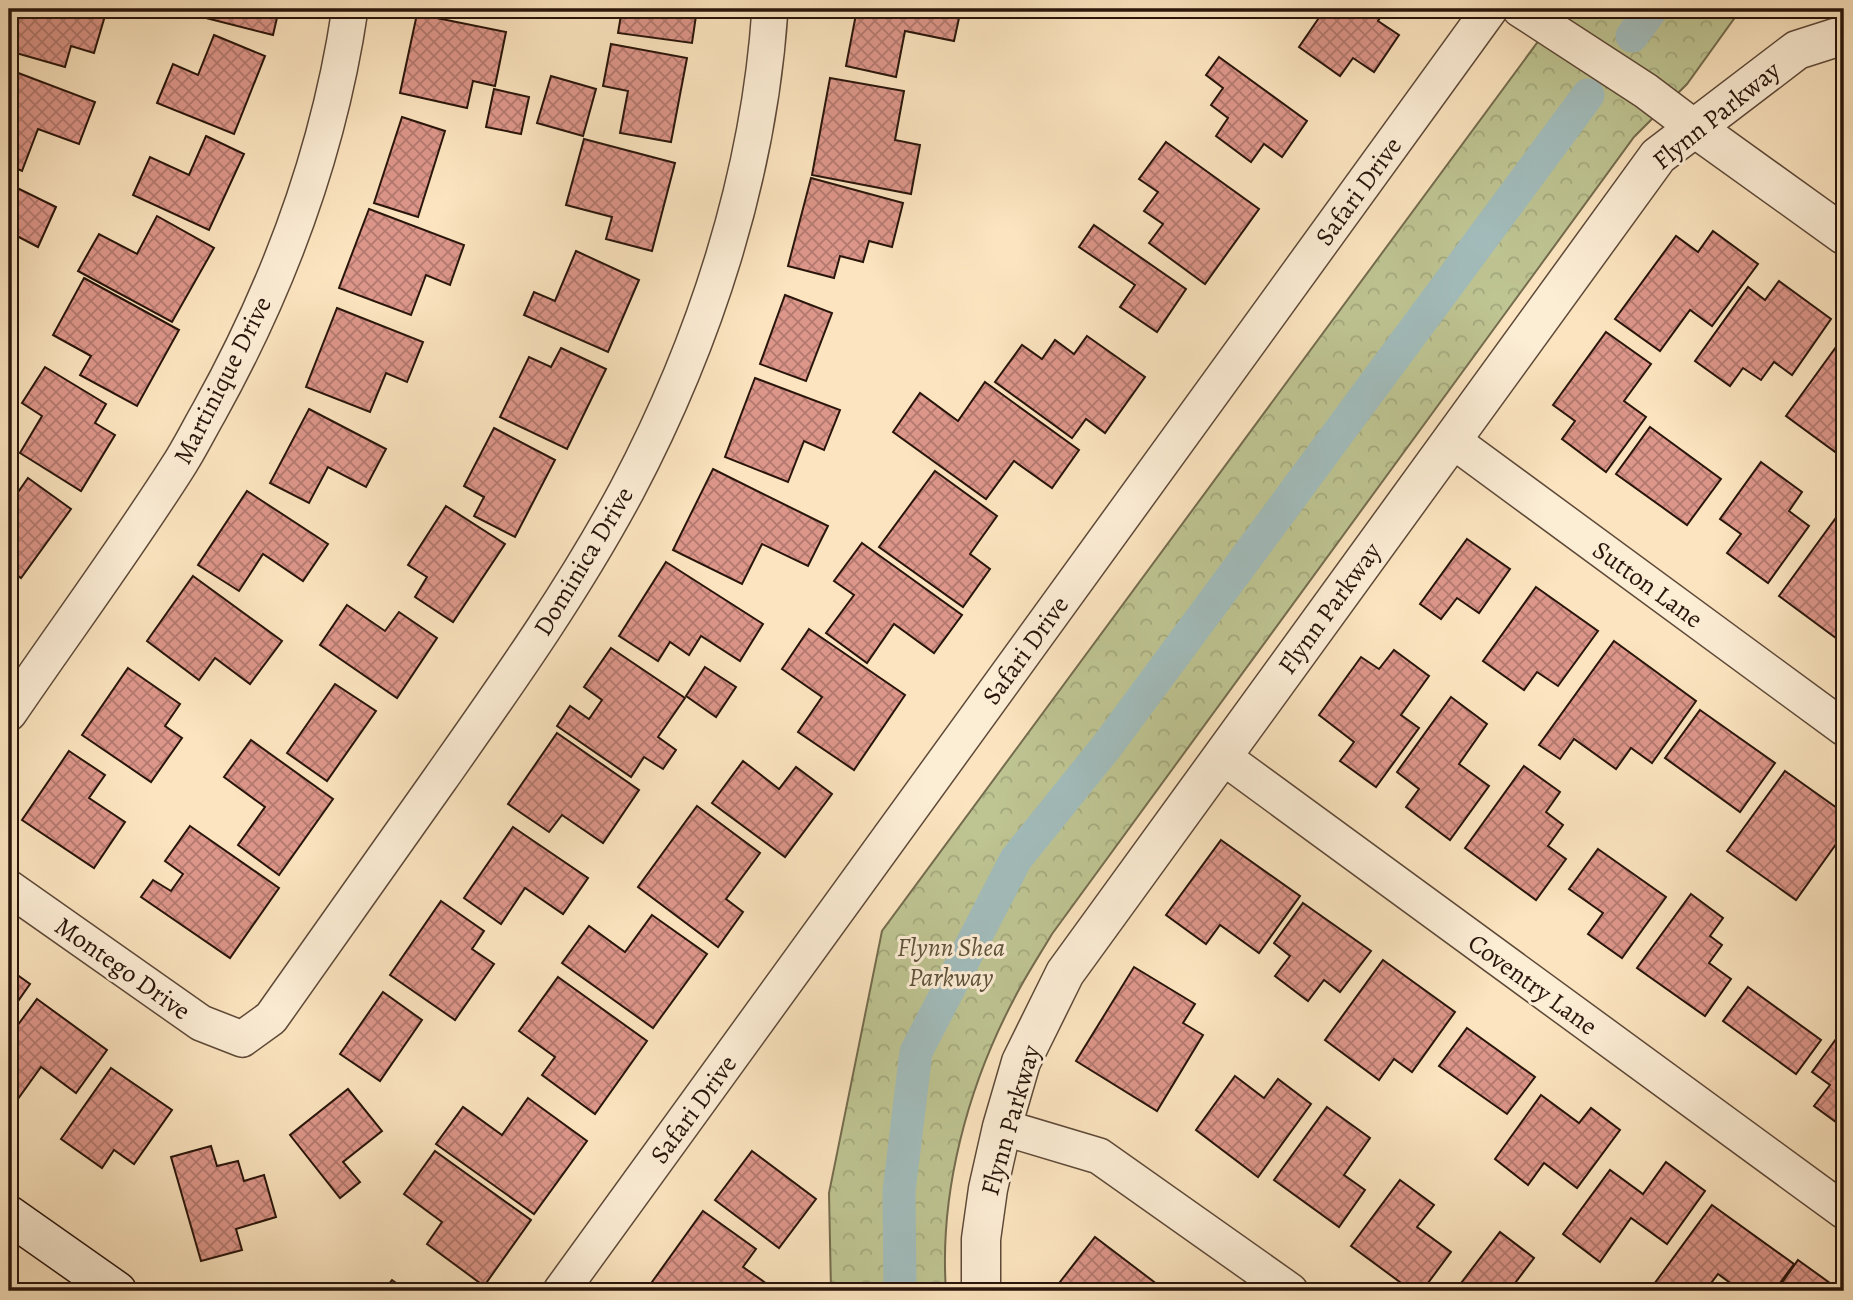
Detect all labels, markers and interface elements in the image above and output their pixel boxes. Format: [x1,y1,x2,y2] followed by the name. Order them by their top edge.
[1645,53,1788,178] street label: Flynn Parkway
[1307,130,1410,253] street label: Safari Drive
[165,290,280,470] street label: Martinique Drive
[525,480,642,642] street label: Dominica Drive
[1585,532,1710,636] street label: Sutton Lane
[1270,535,1389,681] street label: Flynn Parkway
[974,589,1077,712] street label: Safari Drive
[48,909,198,1028] street label: Montego Drive
[1461,926,1605,1043] street label: Coventry Lane
[897,930,1005,995] park label: Flynn Shea Parkway
[972,1041,1049,1199] street label: Flynn Parkway
[642,1048,745,1171] street label: Safari Drive

